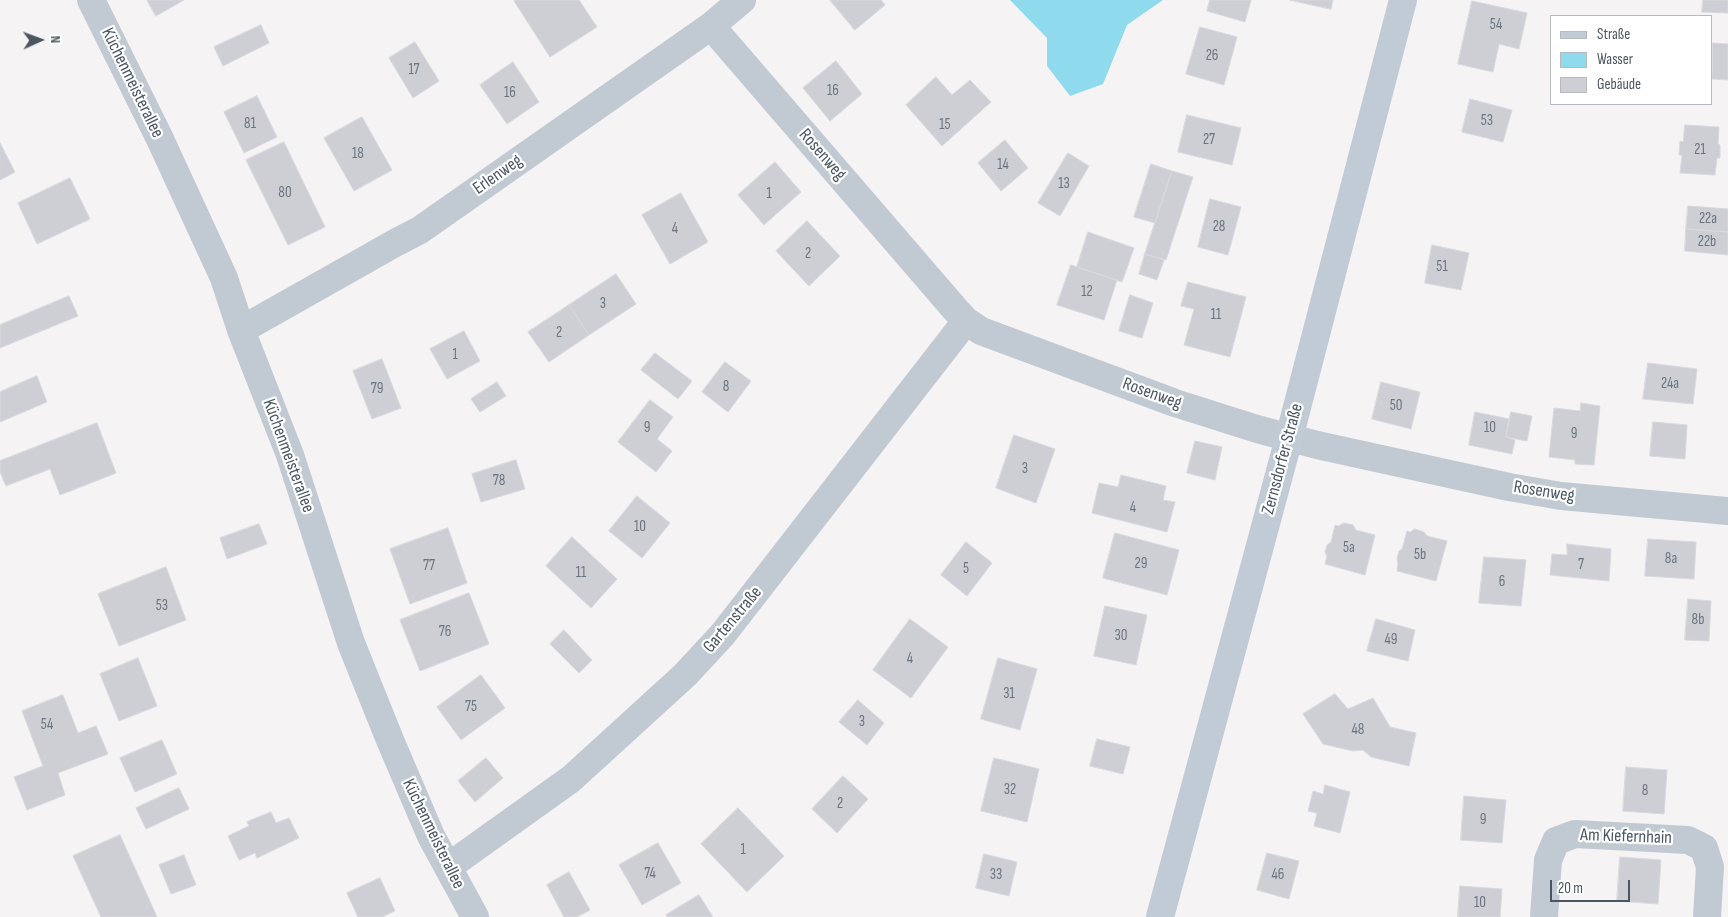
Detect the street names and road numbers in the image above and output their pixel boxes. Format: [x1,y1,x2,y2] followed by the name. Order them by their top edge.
[96,25,168,141] street label: Küchenmeisterallee
[794,125,850,185] street label: Rosenweg
[469,150,527,200] street label: Erlenweg
[1119,373,1185,415] street label: Rosenweg
[257,396,319,516] street label: Küchenmeisterallee
[1258,401,1308,517] street label: Zernsdorfer Straße
[1512,477,1576,507] street label: Rosenweg
[699,582,767,658] street label: Gartenstraße
[397,776,469,892] street label: Küchenmeisterallee
[1580,825,1672,849] street label: Am Kiefernhain

